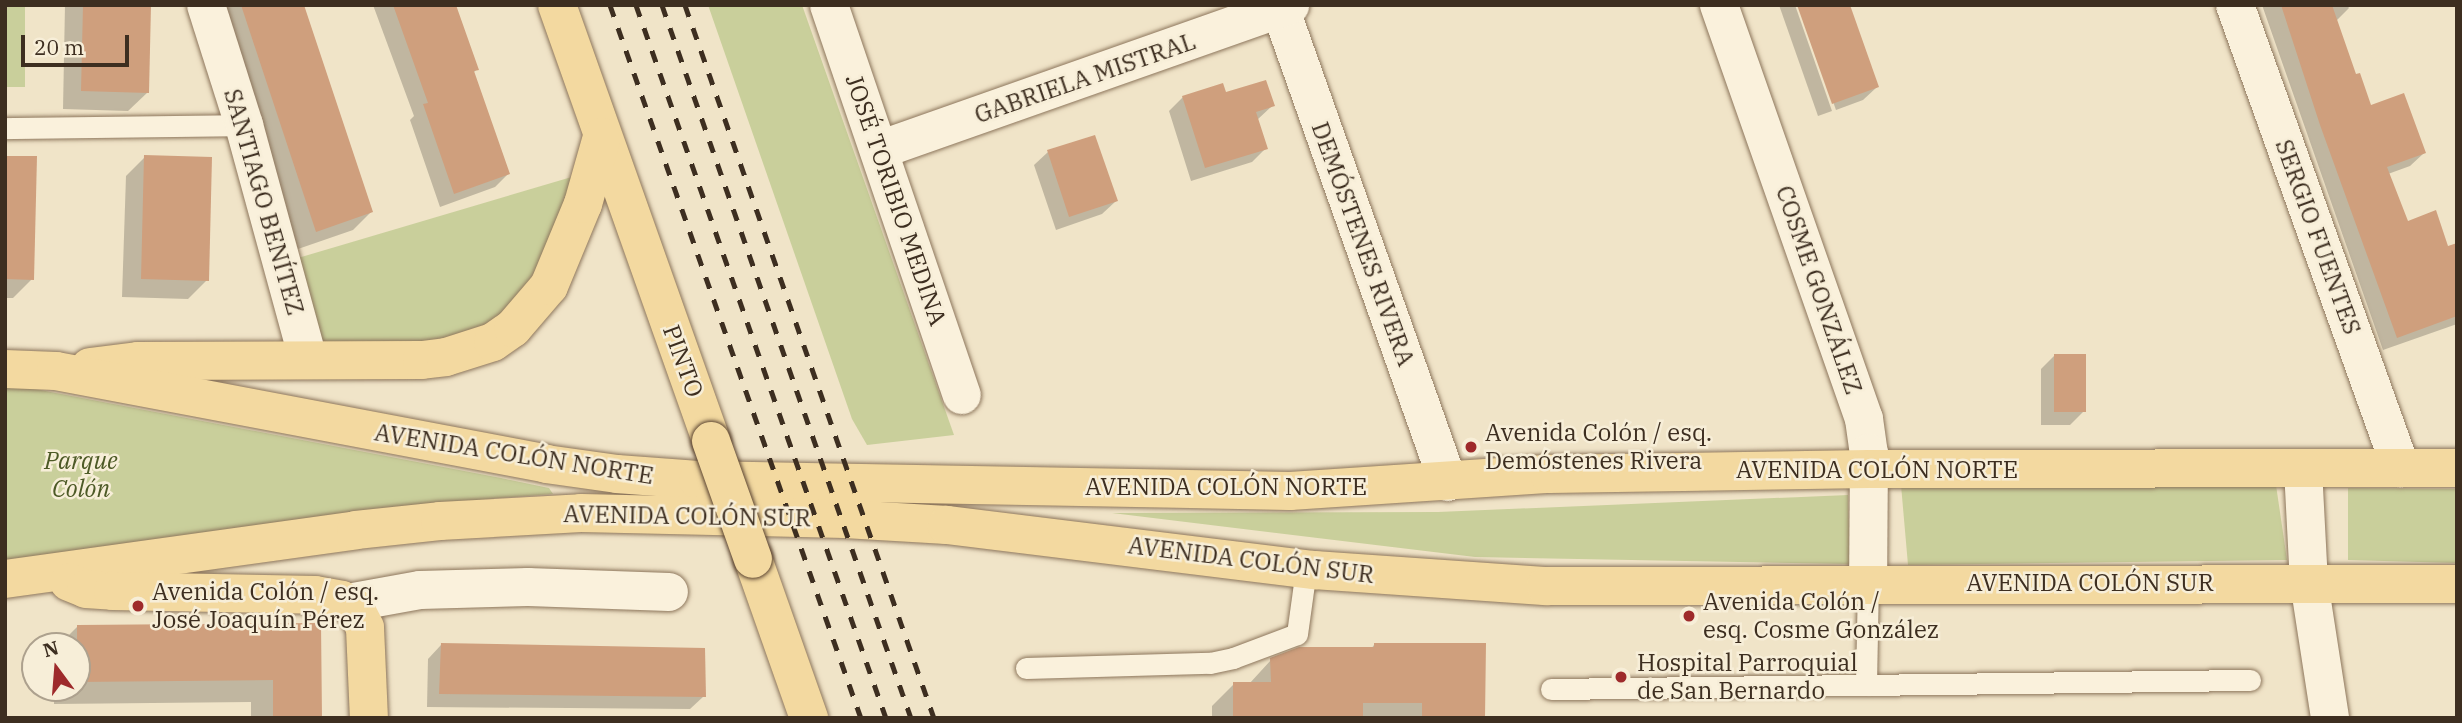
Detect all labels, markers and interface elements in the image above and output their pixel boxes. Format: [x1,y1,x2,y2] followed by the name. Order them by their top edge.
[24,21,133,65] scale bar
[971,27,1199,129] street label: GABRIELA MISTRAL
[34,33,84,61] text: 20 m
[839,71,953,329] street label: JOSÉ TORIBIO MEDINA
[218,86,310,318] street label: SANTIAGO BENÍTEZ
[1305,118,1421,370] street label: DEMÓSTENES RIVERA
[2269,135,2367,339] street label: SERGIO FUENTES
[1770,182,1868,398] street label: COSME GONZÁLEZ
[657,321,709,401] street label: PINTO
[372,418,656,490] street label: AVENIDA COLÓN NORTE
[1485,419,1712,475] place label: Avenida Colón / esq. Demóstenes Rivera
[1463,439,1479,455] marker: Avenida Colón / esq. Demóstenes Rivera
[44,447,118,503] park label: Parque Colón
[1736,456,2018,484] street label: AVENIDA COLÓN NORTE
[1085,473,1367,501] street label: AVENIDA COLÓN NORTE
[563,499,811,533] street label: AVENIDA COLÓN SUR
[1126,531,1376,589] street label: AVENIDA COLÓN SUR
[1966,569,2214,597] street label: AVENIDA COLÓN SUR
[152,578,379,634] place label: Avenida Colón / esq. José Joaquín Pérez
[1703,588,1939,644] place label: Avenida Colón / esq. Cosme González
[130,598,146,614] marker: Avenida Colón / esq. José Joaquín Pérez
[1681,608,1697,624] marker: Avenida Colón / esq. Cosme González
[21,632,91,702] north arrow
[40,635,61,662] text: N
[1637,649,1858,705] place label: Hospital Parroquial de San Bernardo
[1611,667,1631,687] marker: Hospital Parroquial de San Bernardo

